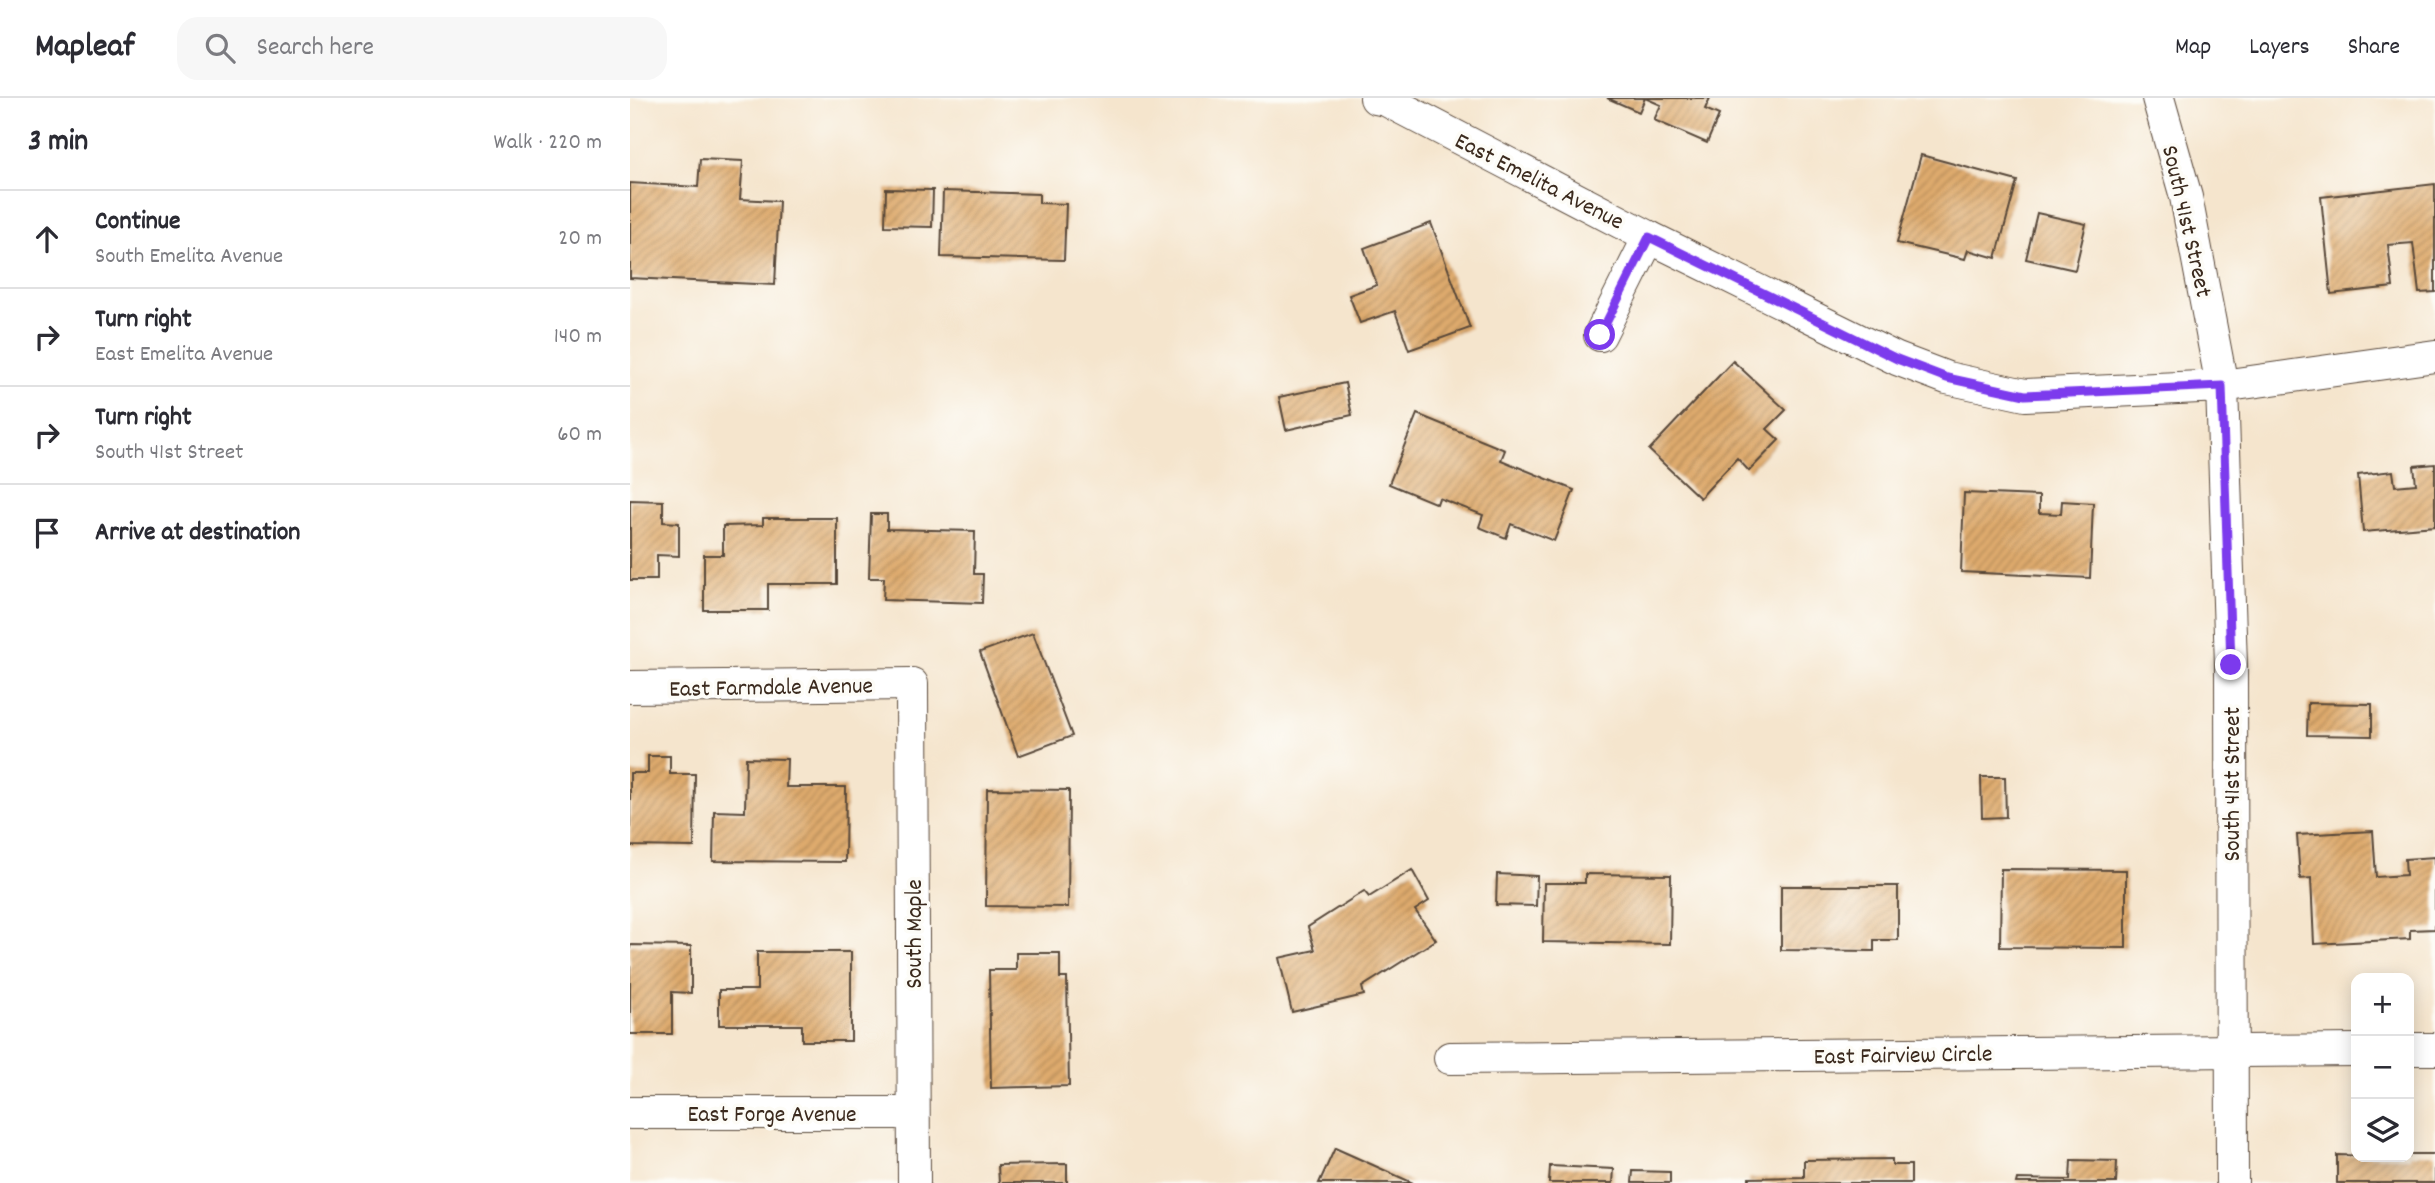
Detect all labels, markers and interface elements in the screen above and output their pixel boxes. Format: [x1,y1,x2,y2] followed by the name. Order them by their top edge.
[177,17,667,80] search box
[35,25,135,72] text: Mapleaf
[201,29,239,67] icon: search
[257,30,374,67] text: Search here
[2175,31,2211,65] text: Map
[2249,31,2310,65] text: Layers
[2348,31,2400,65] text: Share
[28,122,88,165] text: 3 min
[1448,125,1629,240] street label: East Emelita Avenue
[494,127,602,160] text: Walk · 220 m
[2151,142,2219,301] street label: South 41st Street
[95,204,180,241] text: Continue
[28,220,66,258] icon: ahead
[558,223,602,256] text: 20 m
[95,241,283,274] text: South Emelita Avenue
[95,302,192,339] text: Turn right
[28,318,66,356] icon: right
[1584,319,1615,350] route start
[554,321,602,354] text: 140 m
[95,339,273,372] text: East Emelita Avenue
[95,400,192,437] text: Turn right
[28,416,66,454] icon: right
[557,419,602,452] text: 60 m
[95,437,244,470] text: South 41st Street
[28,514,66,552] icon: arrive
[95,515,300,552] text: Arrive at destination
[2215,649,2246,680] route end
[669,670,873,708] street label: East Farmdale Avenue
[2217,706,2251,861] street label: South 41st Street
[899,879,933,989] street label: South Maple
[2351,973,2414,1162] map controls
[2351,973,2414,1036] button: +
[2351,1036,2414,1099] button: −
[1813,1038,1993,1076] street label: East Fairview Circle
[687,1099,857,1133] street label: East Forge Avenue
[2351,1099,2414,1162] button: layers

